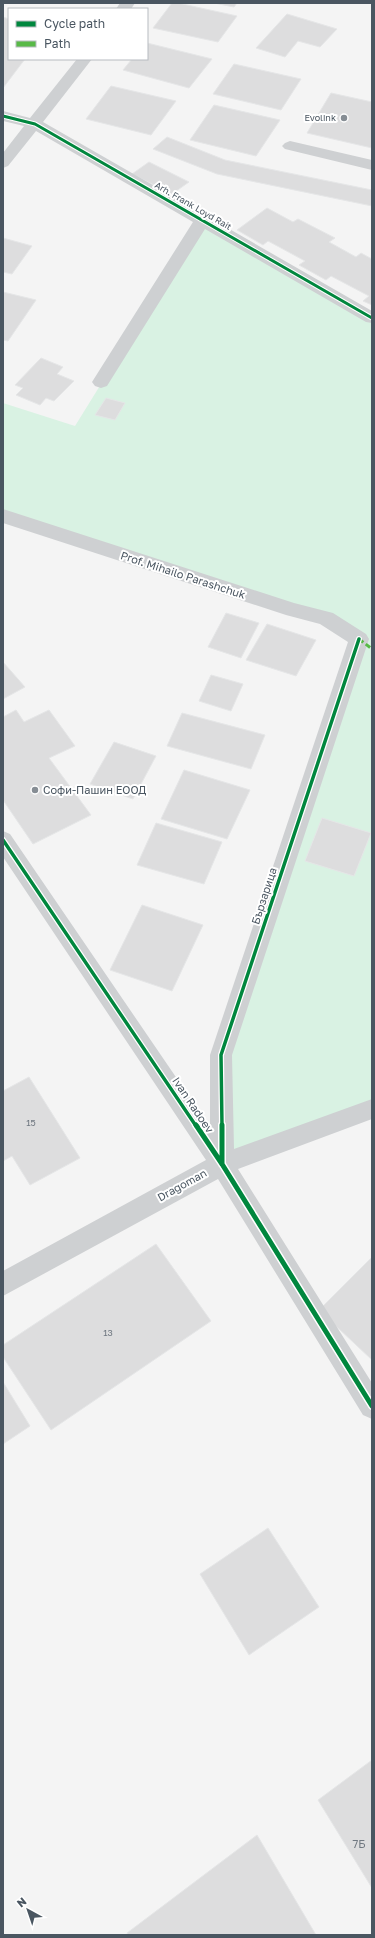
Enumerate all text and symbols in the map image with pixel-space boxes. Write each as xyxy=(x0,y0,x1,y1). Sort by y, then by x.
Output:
legend xyxy=(8,8,148,60)
text: Cycle path xyxy=(44,16,105,31)
text: Path xyxy=(44,36,71,51)
place label: Evolink xyxy=(304,112,336,123)
marker: Evolink xyxy=(339,113,349,123)
street label: Arh. Frank Loyd Rait xyxy=(153,179,234,232)
street label: Prof. Mihailo Parashchuk xyxy=(119,548,247,601)
place label: Софи-Пашин ЕООД xyxy=(43,783,146,796)
marker: Софи-Пашин ЕООД xyxy=(30,785,40,795)
street label: Бързарица xyxy=(248,866,279,926)
street label: Ivan Radoev xyxy=(170,1074,217,1135)
house number: 15 xyxy=(26,1117,36,1128)
street label: Dragoman xyxy=(155,1166,209,1203)
house number: 13 xyxy=(103,1327,113,1338)
house number: 7Б xyxy=(352,1837,366,1850)
north arrow xyxy=(8,1890,48,1930)
text: N xyxy=(14,1894,29,1910)

